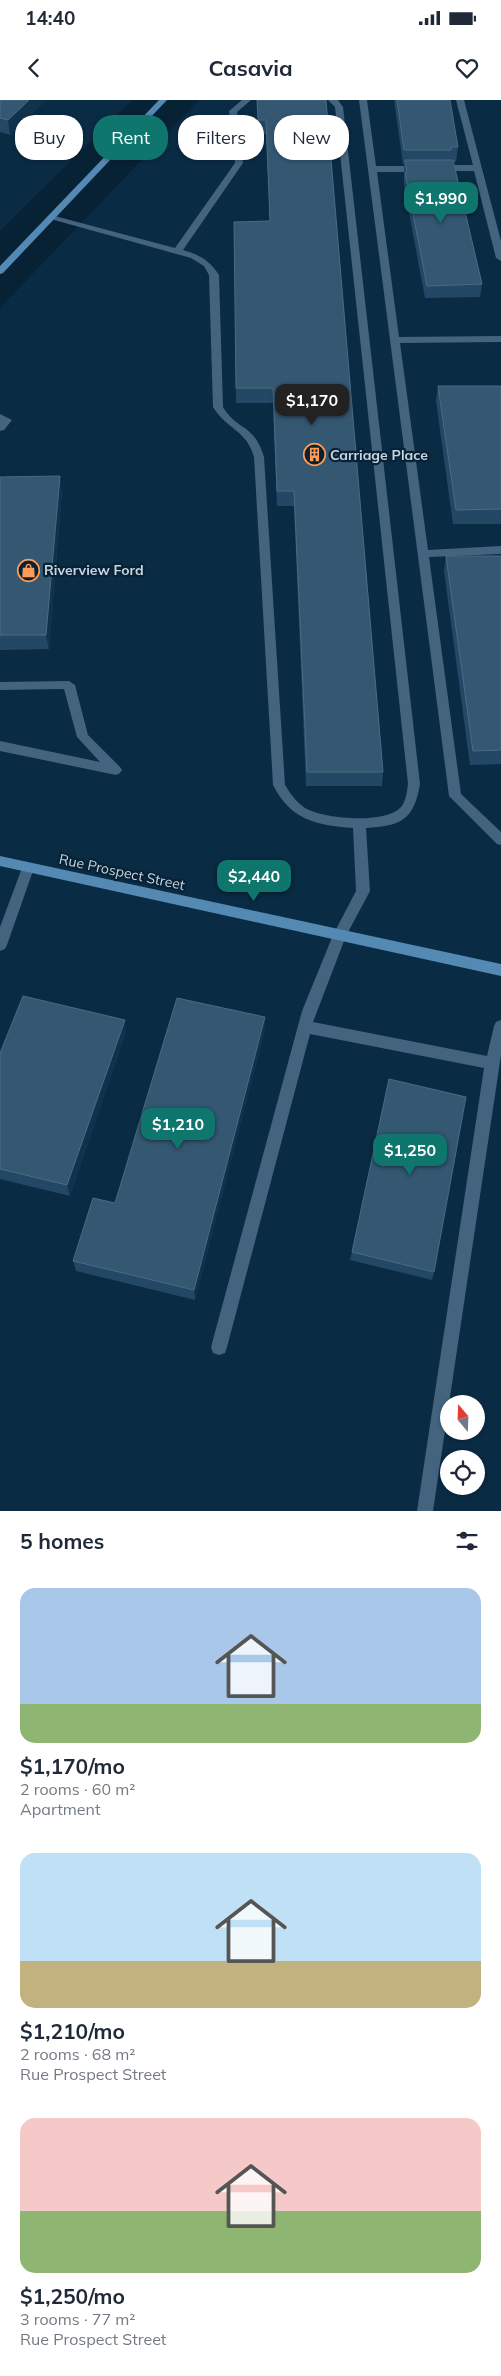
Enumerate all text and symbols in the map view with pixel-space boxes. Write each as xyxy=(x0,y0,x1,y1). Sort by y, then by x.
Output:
text: 14:40 xyxy=(25,6,75,30)
icon: back xyxy=(20,54,48,82)
text: Casavia xyxy=(208,54,293,82)
icon: heart xyxy=(453,54,481,82)
chip: Buy xyxy=(15,115,83,160)
chip: Rent xyxy=(93,115,168,160)
chip: Filters xyxy=(178,115,264,160)
chip: New xyxy=(274,115,349,160)
pin: $1,990 xyxy=(400,182,482,224)
text: $1,990 xyxy=(415,188,467,208)
pin: $1,170 xyxy=(271,384,353,426)
text: $1,170 xyxy=(286,390,338,410)
building icon: Carriage Place xyxy=(302,443,326,467)
place label: Carriage Place xyxy=(330,446,428,464)
shop icon: Riverview Ford xyxy=(16,558,40,582)
place label: Riverview Ford xyxy=(44,561,144,579)
street label: Rue Prospect Street xyxy=(57,850,187,894)
pin: $2,440 xyxy=(213,860,295,902)
text: $2,440 xyxy=(228,866,280,886)
pin: $1,210 xyxy=(137,1108,219,1150)
text: $1,210 xyxy=(152,1114,204,1134)
pin: $1,250 xyxy=(369,1134,451,1176)
text: $1,250 xyxy=(384,1140,436,1160)
north arrow xyxy=(440,1395,485,1440)
map controls xyxy=(440,1395,485,1495)
button: locate xyxy=(440,1450,485,1495)
icon: filters xyxy=(453,1527,481,1555)
text: 5 homes xyxy=(20,1528,104,1554)
icon: home xyxy=(206,1621,296,1711)
text: $1,170/mo xyxy=(20,1753,125,1779)
text: 2 rooms · 60 m² xyxy=(20,1779,135,1799)
text: Apartment xyxy=(20,1799,101,1819)
icon: home xyxy=(206,1886,296,1976)
text: $1,210/mo xyxy=(20,2018,125,2044)
text: 2 rooms · 68 m² xyxy=(20,2044,135,2064)
text: Rue Prospect Street xyxy=(20,2064,166,2084)
icon: home xyxy=(206,2151,296,2241)
text: $1,250/mo xyxy=(20,2283,125,2309)
text: 3 rooms · 77 m² xyxy=(20,2309,135,2329)
text: Rue Prospect Street xyxy=(20,2329,166,2349)

